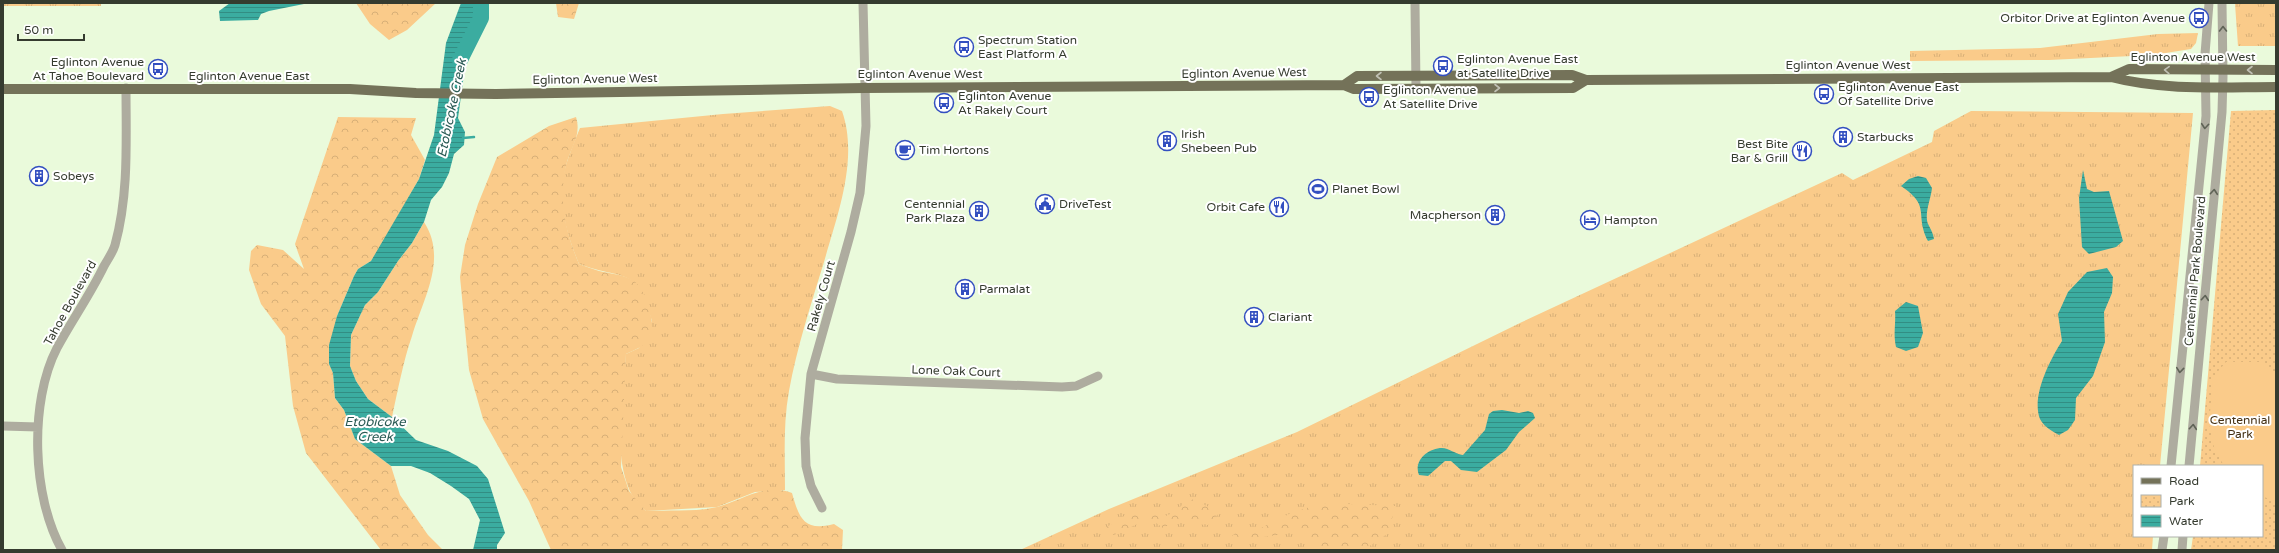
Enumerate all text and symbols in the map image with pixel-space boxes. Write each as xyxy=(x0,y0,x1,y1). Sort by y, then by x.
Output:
bus stop icon: Orbitor Drive at Eglinton Avenue xyxy=(2188,7,2210,29)
place label: Orbitor Drive at Eglinton Avenue xyxy=(2000,11,2185,25)
scale bar xyxy=(18,16,84,42)
text: 50 m xyxy=(24,23,53,37)
one-way arrow xyxy=(2219,26,2227,32)
place label: Spectrum Station East Platform A xyxy=(978,33,1077,61)
bus stop icon: Spectrum Station East Platform A xyxy=(953,36,975,58)
street label: Eglinton Avenue West xyxy=(2130,50,2256,64)
place label: Eglinton Avenue East at Satellite Drive xyxy=(1457,52,1579,80)
place label: Eglinton Avenue At Tahoe Boulevard xyxy=(32,55,144,83)
bus stop icon: Eglinton Avenue East at Satellite Drive xyxy=(1432,55,1454,77)
water label: Etobicoke Creek xyxy=(434,56,470,159)
bus stop icon: Eglinton Avenue At Tahoe Boulevard xyxy=(147,58,169,80)
street label: Eglinton Avenue West xyxy=(1785,58,1911,72)
street label: Eglinton Avenue West xyxy=(1181,65,1307,81)
one-way arrow xyxy=(2164,66,2170,74)
one-way arrow xyxy=(2247,66,2253,74)
street label: Eglinton Avenue West xyxy=(857,67,983,81)
street label: Eglinton Avenue East xyxy=(188,69,310,83)
street label: Eglinton Avenue West xyxy=(532,71,658,87)
one-way arrow xyxy=(1376,72,1382,80)
place label: Eglinton Avenue East Of Satellite Drive xyxy=(1838,80,1960,108)
place label: Eglinton Avenue At Satellite Drive xyxy=(1383,83,1478,111)
bus stop icon: Eglinton Avenue East Of Satellite Drive xyxy=(1813,83,1835,105)
one-way arrow xyxy=(1494,84,1500,92)
bus stop icon: Eglinton Avenue At Satellite Drive xyxy=(1358,86,1380,108)
place label: Eglinton Avenue At Rakely Court xyxy=(958,89,1052,117)
bus stop icon: Eglinton Avenue At Rakely Court xyxy=(933,92,955,114)
one-way arrow xyxy=(2200,123,2209,129)
building icon: Starbucks xyxy=(1832,126,1854,148)
place label: Irish Shebeen Pub xyxy=(1181,127,1257,155)
building icon: Irish Shebeen Pub xyxy=(1156,130,1178,152)
place label: Starbucks xyxy=(1857,130,1914,144)
place label: Best Bite Bar & Grill xyxy=(1731,137,1788,165)
cafe icon: Tim Hortons xyxy=(894,139,916,161)
restaurant icon: Best Bite Bar & Grill xyxy=(1791,140,1813,162)
place label: Tim Hortons xyxy=(919,143,989,157)
building icon: Sobeys xyxy=(28,165,50,187)
place label: Sobeys xyxy=(53,169,94,183)
sports icon: Planet Bowl xyxy=(1307,178,1329,200)
place label: Planet Bowl xyxy=(1332,182,1400,196)
one-way arrow xyxy=(2210,188,2219,195)
public building icon: DriveTest xyxy=(1034,193,1056,215)
restaurant icon: Orbit Cafe xyxy=(1268,196,1290,218)
street label: Centennial Park Boulevard xyxy=(2181,196,2209,346)
place label: Centennial Park Plaza xyxy=(904,197,965,225)
place label: DriveTest xyxy=(1059,197,1112,211)
building icon: Centennial Park Plaza xyxy=(968,200,990,222)
place label: Orbit Cafe xyxy=(1207,200,1265,214)
building icon: Macpherson xyxy=(1484,204,1506,226)
place label: Macpherson xyxy=(1410,208,1481,222)
hotel icon: Hampton xyxy=(1579,209,1601,231)
place label: Hampton xyxy=(1604,213,1657,227)
street label: Tahoe Boulevard xyxy=(41,258,99,348)
street label: Rakely Court xyxy=(804,259,838,333)
building icon: Parmalat xyxy=(954,278,976,300)
place label: Parmalat xyxy=(979,282,1030,296)
one-way arrow xyxy=(2201,295,2210,301)
building icon: Clariant xyxy=(1243,306,1265,328)
place label: Clariant xyxy=(1268,310,1313,324)
street label: Lone Oak Court xyxy=(911,362,1001,380)
one-way arrow xyxy=(2176,366,2185,373)
park label: Centennial Park xyxy=(2210,413,2270,441)
water label: Etobicoke Creek xyxy=(344,414,406,445)
one-way arrow xyxy=(2188,424,2197,430)
legend xyxy=(2133,465,2263,537)
text: Road xyxy=(2169,474,2199,488)
text: Park xyxy=(2169,494,2195,508)
text: Water xyxy=(2169,514,2204,528)

